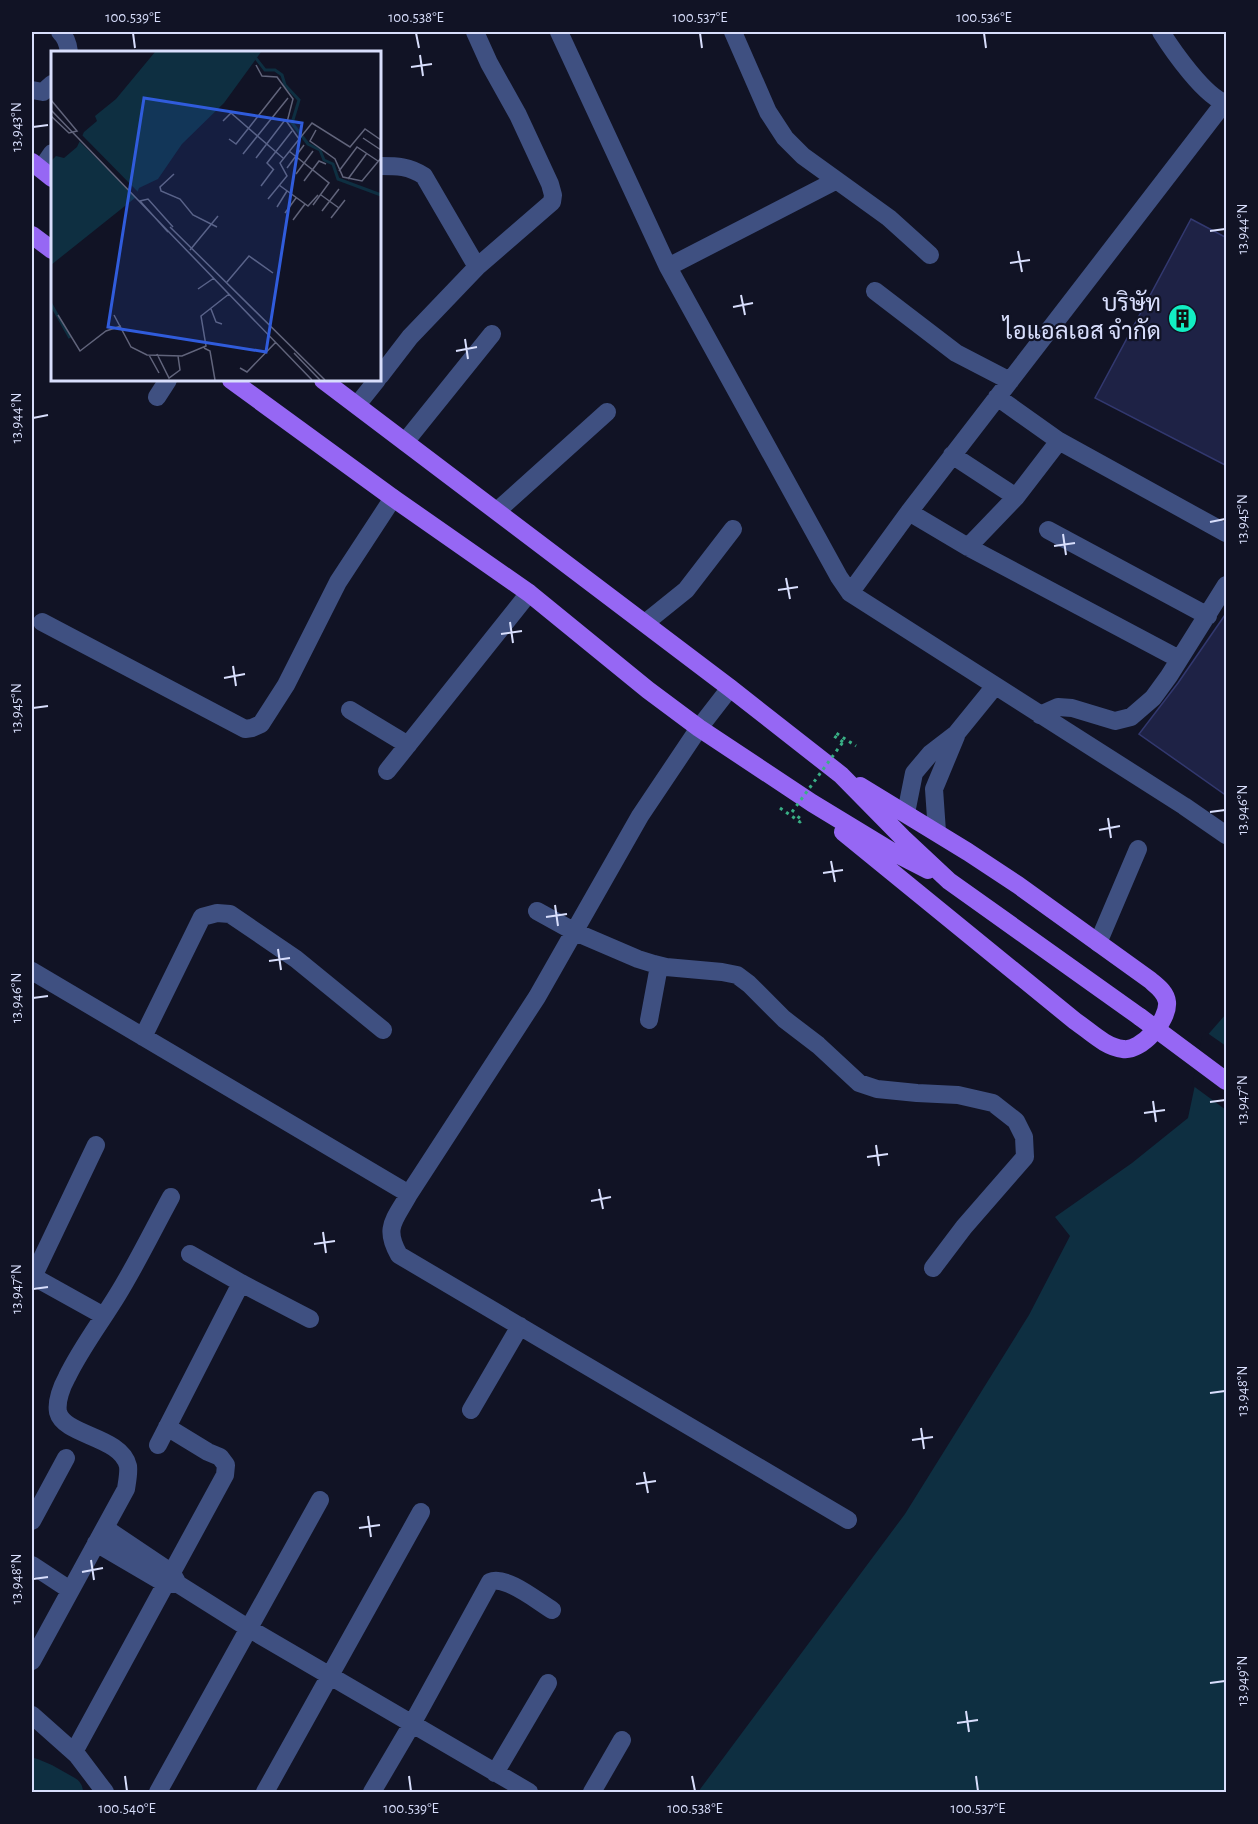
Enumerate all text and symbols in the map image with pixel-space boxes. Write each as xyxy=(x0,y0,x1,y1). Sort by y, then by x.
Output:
text: 100.539°E xyxy=(105,10,161,25)
text: 100.538°E xyxy=(388,10,444,25)
text: 100.537°E xyxy=(673,10,727,25)
text: 100.536°E xyxy=(956,10,1012,25)
inset map xyxy=(51,51,381,381)
text: 13.943°N xyxy=(9,102,24,152)
text: 13.944°N xyxy=(1235,204,1250,254)
place label: บริษัท ไอแอลเอส จำกัด xyxy=(1001,289,1161,344)
building icon: บริษัท ไอแอลเอส จำกัด xyxy=(1166,302,1198,334)
text: 13.944°N xyxy=(9,393,24,443)
text: 13.945°N xyxy=(1235,494,1250,544)
text: 13.945°N xyxy=(9,683,24,733)
text: 13.946°N xyxy=(1235,785,1250,835)
text: 13.946°N xyxy=(9,973,24,1023)
text: 13.947°N xyxy=(1235,1075,1250,1125)
text: 13.947°N xyxy=(9,1264,24,1314)
text: 13.948°N xyxy=(1235,1366,1250,1416)
text: 13.948°N xyxy=(9,1554,24,1604)
text: 13.949°N xyxy=(1235,1656,1250,1706)
text: 100.540°E xyxy=(98,1801,156,1816)
text: 100.539°E xyxy=(383,1801,439,1816)
text: 100.538°E xyxy=(667,1801,723,1816)
text: 100.537°E xyxy=(951,1801,1005,1816)

